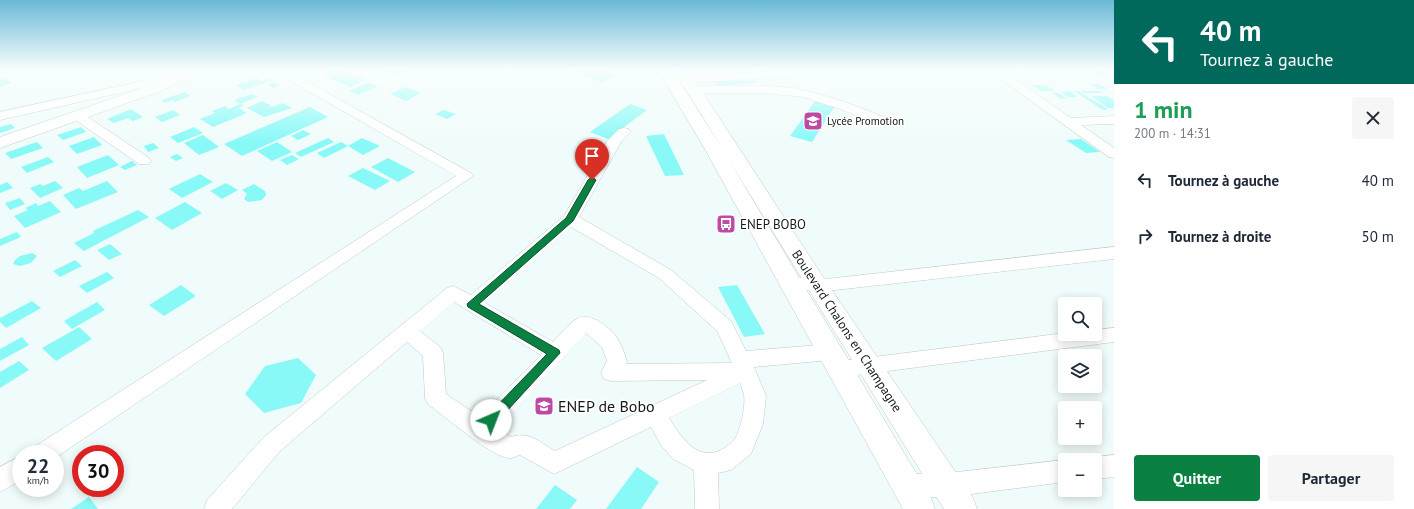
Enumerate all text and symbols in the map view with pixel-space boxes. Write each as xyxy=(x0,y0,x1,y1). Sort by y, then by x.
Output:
text: 40 m xyxy=(1200,12,1261,49)
icon: left xyxy=(1134,16,1186,68)
text: Tournez à gauche xyxy=(1200,48,1333,71)
text: 1 min xyxy=(1134,94,1193,125)
button: close xyxy=(1352,97,1394,139)
school or university icon: Lycée Promotion xyxy=(802,110,824,132)
place label: Lycée Promotion xyxy=(827,114,904,128)
text: 200 m · 14:31 xyxy=(1134,125,1211,142)
pin xyxy=(575,139,609,180)
icon: arrive xyxy=(581,145,603,167)
icon: left xyxy=(1134,169,1156,191)
text: Tournez à gauche xyxy=(1168,171,1279,190)
text: 40 m xyxy=(1361,171,1394,190)
bus stop icon: ENEP BOBO xyxy=(715,213,737,235)
place label: ENEP BOBO xyxy=(740,216,806,233)
icon: right xyxy=(1134,225,1156,247)
text: Tournez à droite xyxy=(1168,227,1271,246)
text: 50 m xyxy=(1361,227,1394,246)
street label: Boulevard Chalons en Champagne xyxy=(788,247,906,415)
map controls xyxy=(1058,297,1102,497)
button: search xyxy=(1058,297,1102,341)
button: layers xyxy=(1058,349,1102,393)
school or university icon: ENEP de Bobo xyxy=(533,395,555,417)
place label: ENEP de Bobo xyxy=(558,396,655,416)
position arrow xyxy=(470,399,512,441)
button: + xyxy=(1058,401,1102,445)
speed limit sign: 30 xyxy=(72,445,124,497)
text: 22 xyxy=(27,453,49,479)
button: − xyxy=(1058,453,1102,497)
button: Quitter xyxy=(1134,455,1260,501)
button: Partager xyxy=(1268,455,1394,501)
text: km/h xyxy=(27,474,49,487)

